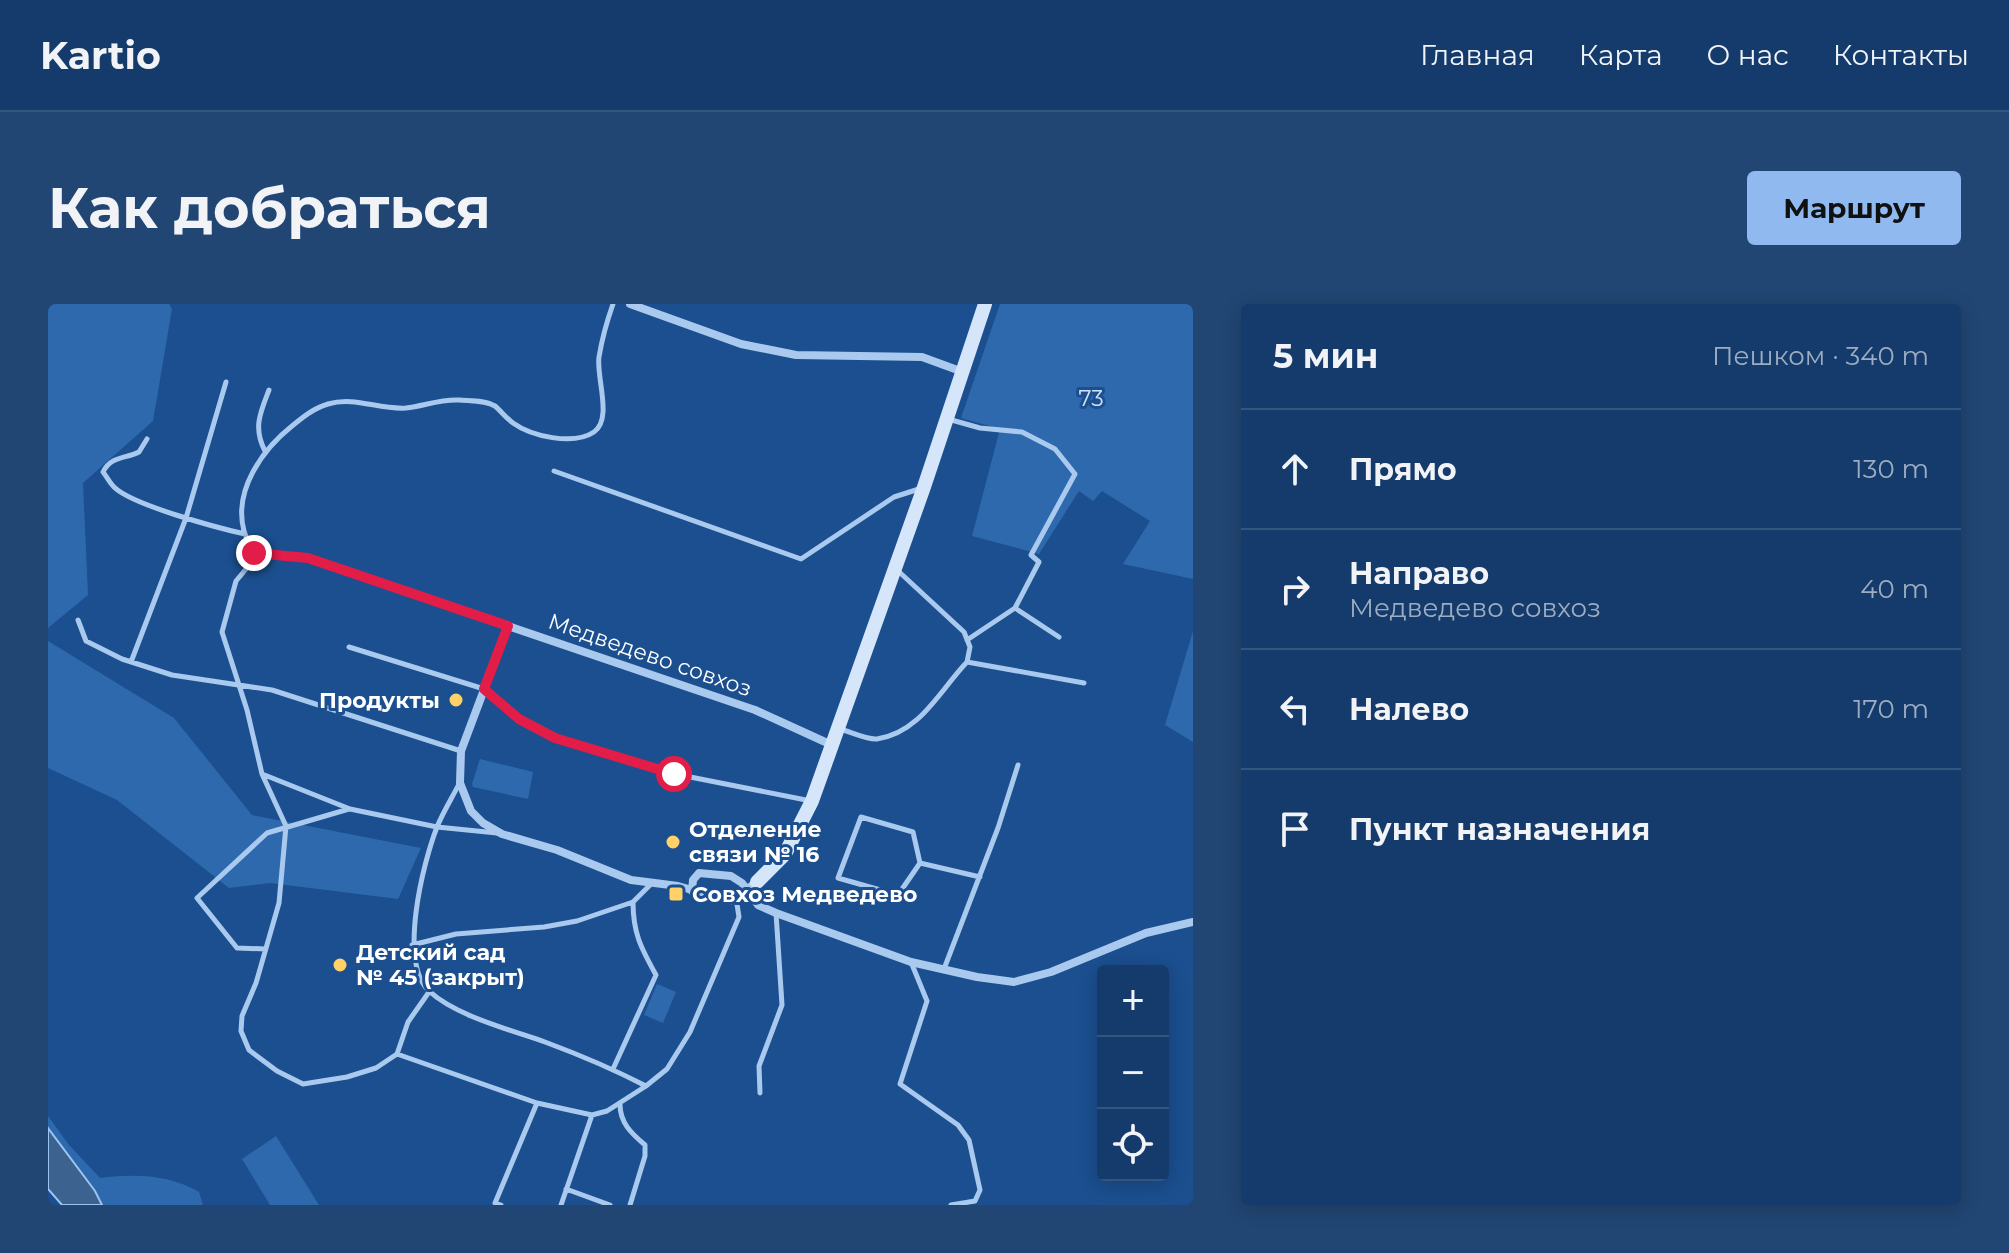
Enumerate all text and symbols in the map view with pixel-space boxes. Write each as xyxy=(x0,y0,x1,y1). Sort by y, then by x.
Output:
text: Kartio xyxy=(40,32,161,79)
text: Главная xyxy=(1420,38,1535,72)
text: Карта xyxy=(1579,38,1663,72)
text: О нас xyxy=(1707,38,1789,72)
text: Контакты xyxy=(1833,38,1969,72)
button: Маршрут xyxy=(1747,171,1961,245)
text: Как добраться xyxy=(48,174,491,242)
text: 5 мин xyxy=(1273,335,1378,377)
text: Пешком · 340 m xyxy=(1712,340,1929,372)
park label: 73 xyxy=(1078,385,1104,412)
icon: ahead xyxy=(1273,447,1317,491)
text: Прямо xyxy=(1349,451,1457,488)
text: 130 m xyxy=(1853,453,1929,485)
route end xyxy=(236,535,272,571)
text: Направо xyxy=(1349,555,1489,592)
icon: right xyxy=(1273,567,1317,611)
text: 40 m xyxy=(1860,573,1929,605)
text: Медведево совхоз xyxy=(1349,592,1601,624)
street label: Медведево совхоз xyxy=(545,608,755,702)
place label: Продукты xyxy=(319,687,440,714)
icon: left xyxy=(1273,687,1317,731)
marker: Продукты xyxy=(447,691,465,709)
text: Налево xyxy=(1349,691,1469,728)
text: 170 m xyxy=(1853,693,1929,725)
route start xyxy=(656,756,692,792)
icon: arrive xyxy=(1273,807,1317,851)
text: Пункт назначения xyxy=(1349,811,1650,848)
place label: Отделение связи № 16 xyxy=(689,816,822,868)
marker: Отделение связи № 16 xyxy=(664,833,682,851)
place label: Совхоз Медведево xyxy=(692,881,917,908)
marker: Совхоз Медведево xyxy=(667,885,685,903)
place label: Детский сад № 45 (закрыт) xyxy=(356,939,525,991)
marker: Детский сад № 45 (закрыт) xyxy=(331,956,349,974)
map controls xyxy=(1097,965,1169,1181)
button: + xyxy=(1097,965,1169,1037)
button: − xyxy=(1097,1037,1169,1109)
button: locate xyxy=(1097,1109,1169,1181)

